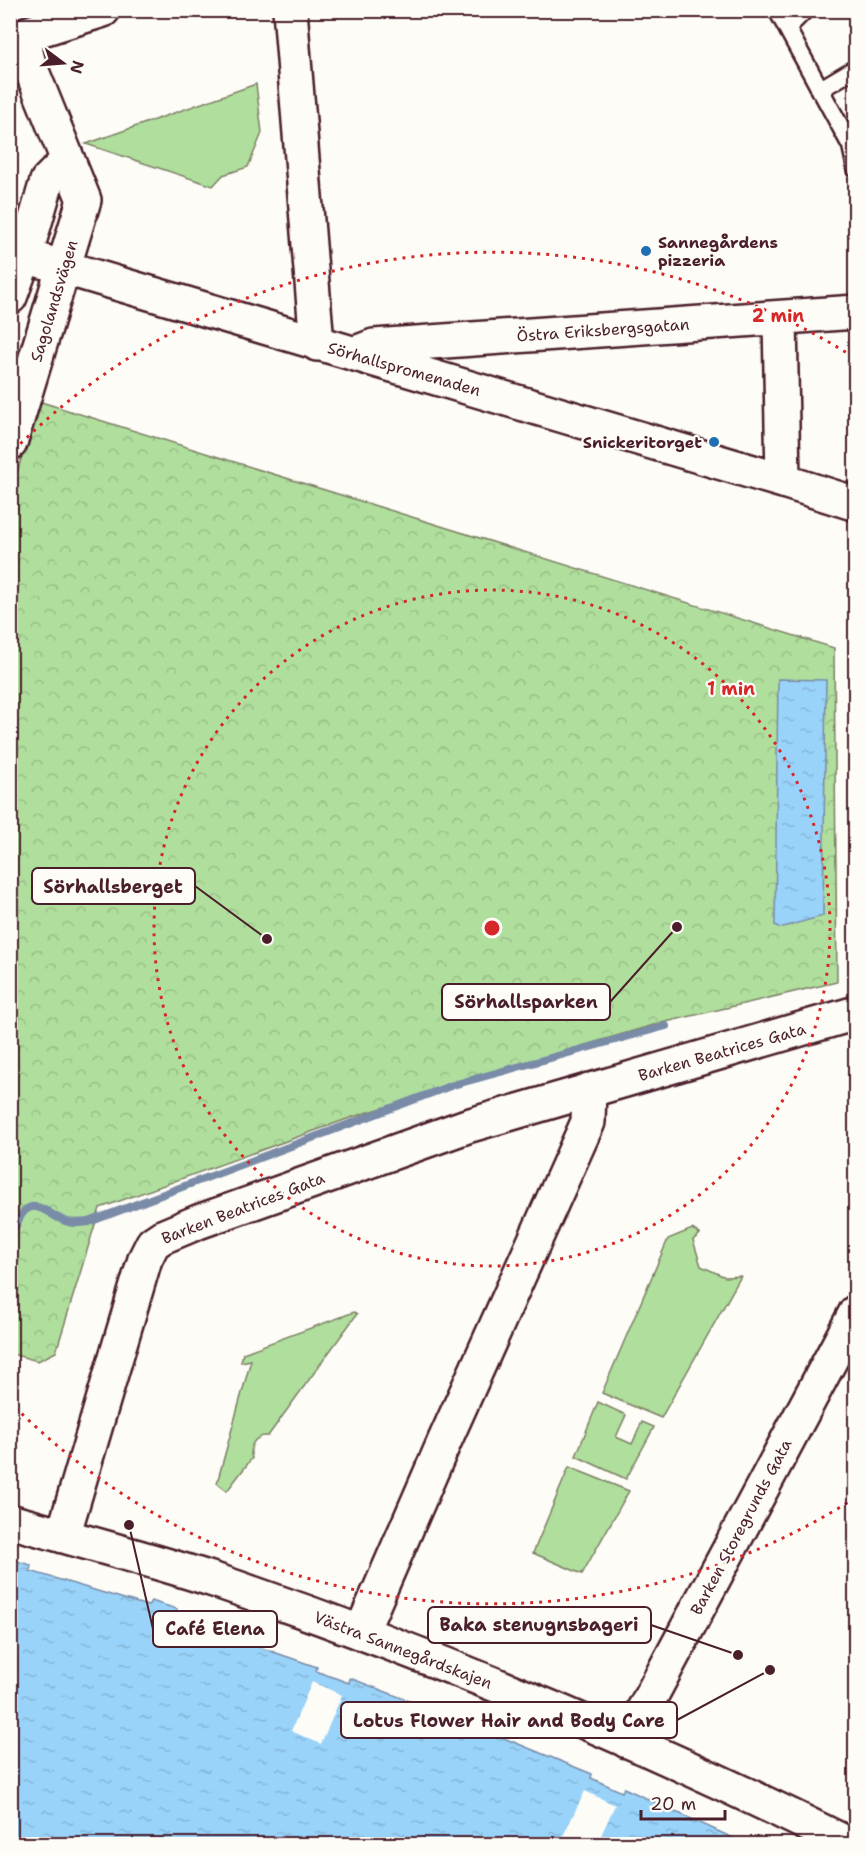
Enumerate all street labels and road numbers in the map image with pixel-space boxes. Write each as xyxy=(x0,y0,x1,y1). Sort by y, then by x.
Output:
street label: Sagolandsvägen xyxy=(25,237,83,364)
street label: Östra Eriksbergsgatan xyxy=(516,313,690,347)
street label: Sörhallspromenaden xyxy=(325,337,483,401)
street label: Barken Beatrices Gata xyxy=(636,1018,808,1086)
street label: Barken Beatrices Gata xyxy=(158,1167,328,1249)
street label: Barken Storegrunds Gata xyxy=(686,1435,796,1619)
street label: Västra Sannegårdskajen xyxy=(311,1606,495,1694)

